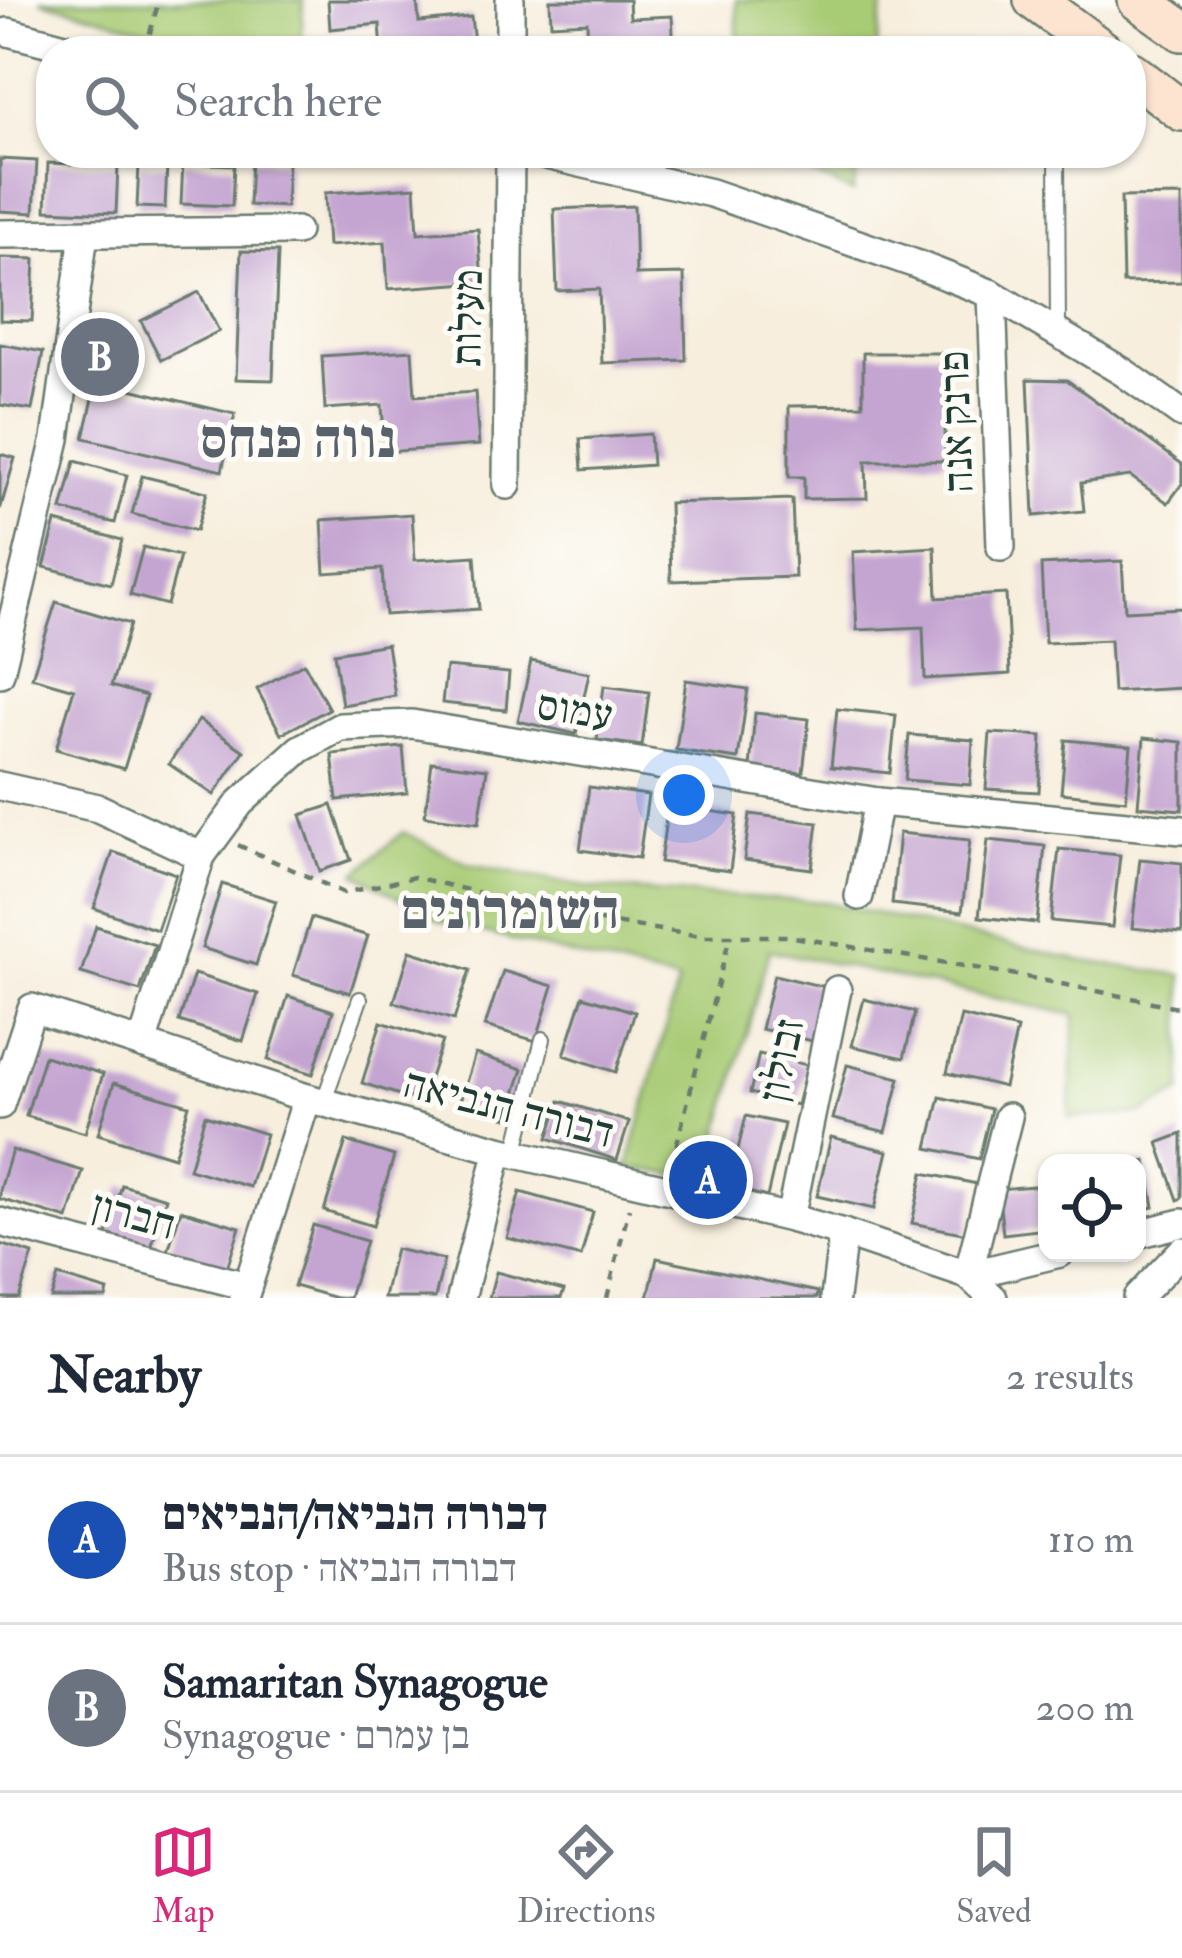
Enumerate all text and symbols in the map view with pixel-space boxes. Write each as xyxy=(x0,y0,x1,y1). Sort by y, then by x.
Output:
search box xyxy=(36,36,1146,168)
icon: search xyxy=(78,69,144,135)
text: Search here xyxy=(174,74,382,130)
street label: מעלות xyxy=(441,269,495,367)
pin: B xyxy=(61,312,139,402)
street label: פרנק אנה xyxy=(929,350,985,494)
district label: נווה פנחס xyxy=(200,406,396,474)
street label: עמוס xyxy=(533,679,616,743)
your location xyxy=(654,765,714,825)
district label: השומרונים xyxy=(400,877,620,945)
street label: זבולון xyxy=(748,1014,816,1107)
street label: דבורה הנביאה xyxy=(398,1058,619,1160)
pin: A xyxy=(669,1135,747,1225)
map controls xyxy=(1038,1154,1146,1262)
button: locate xyxy=(1038,1154,1146,1262)
street label: חברון xyxy=(86,1180,181,1252)
text: Nearby xyxy=(48,1344,201,1408)
text: 2 results xyxy=(1006,1352,1134,1401)
text: דבורה הנביאה/הנביאים xyxy=(162,1487,548,1543)
text: A xyxy=(75,1515,99,1564)
text: 110 m xyxy=(1048,1515,1134,1564)
text: Bus stop · דבורה הנביאה xyxy=(162,1544,517,1593)
text: Samaritan Synagogue xyxy=(162,1655,548,1711)
text: B xyxy=(74,1683,100,1732)
text: 200 m xyxy=(1036,1683,1134,1732)
text: Synagogue · בן עמרם xyxy=(162,1711,470,1760)
tab: Map xyxy=(150,1819,216,1932)
tab: Directions xyxy=(517,1819,656,1932)
tab: Saved xyxy=(956,1819,1032,1932)

